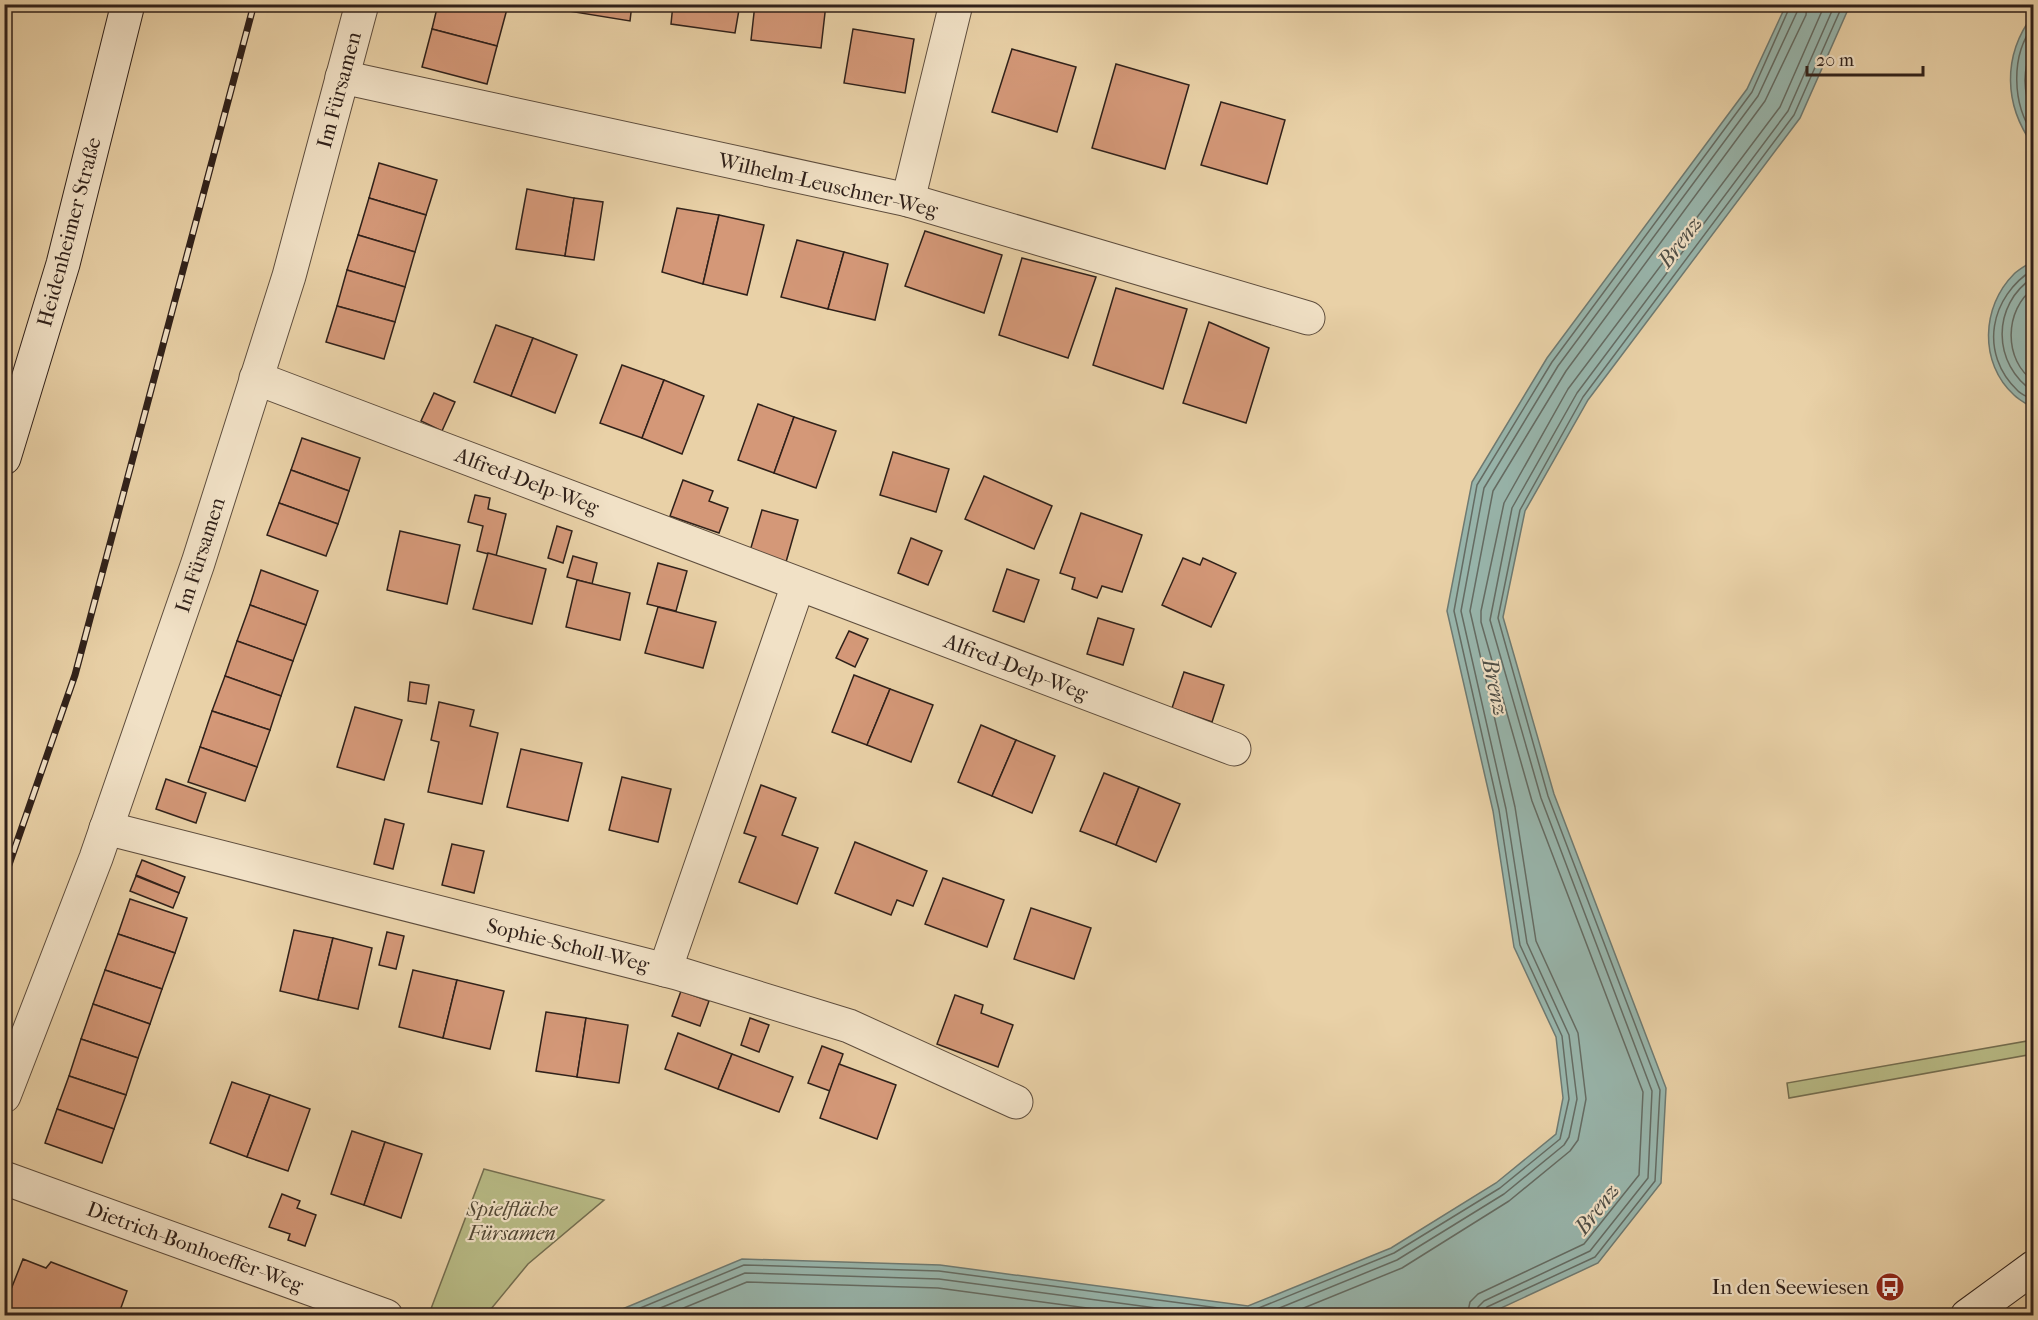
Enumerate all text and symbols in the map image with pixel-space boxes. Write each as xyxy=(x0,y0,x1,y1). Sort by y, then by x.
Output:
street label: Im Fürsamen xyxy=(312,29,366,151)
scale bar xyxy=(1807,39,1922,77)
text: 20 m xyxy=(1816,50,1854,71)
street label: Heidenheimer Straße xyxy=(32,135,106,329)
street label: Wilhelm-Leuschner-Weg xyxy=(715,148,941,222)
water label: Brenz xyxy=(1652,211,1708,274)
street label: Alfred-Delp-Weg xyxy=(451,442,603,520)
street label: Im Fürsamen xyxy=(170,494,230,616)
street label: Alfred-Delp-Weg xyxy=(940,628,1092,706)
water label: Brenz xyxy=(1476,655,1514,718)
street label: Sophie-Scholl-Weg xyxy=(484,913,652,977)
water label: Brenz xyxy=(1568,1178,1625,1241)
street label: Dietrich-Bonhoeffer-Weg xyxy=(84,1197,307,1298)
park label: Spielfläche Fürsamen xyxy=(466,1197,558,1245)
bus stop icon: In den Seewiesen xyxy=(1874,1271,1906,1303)
place label: In den Seewiesen xyxy=(1712,1275,1869,1299)

